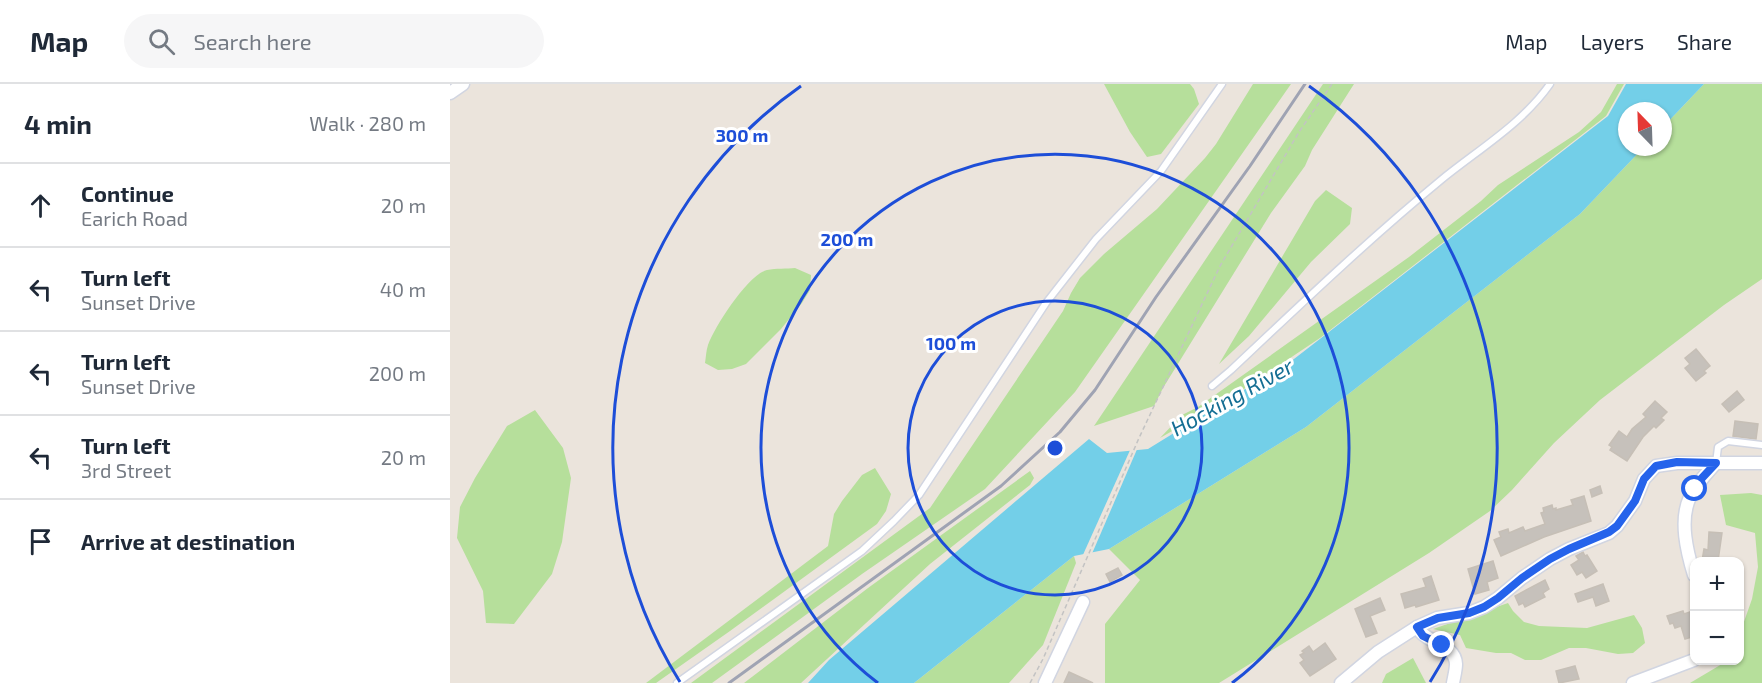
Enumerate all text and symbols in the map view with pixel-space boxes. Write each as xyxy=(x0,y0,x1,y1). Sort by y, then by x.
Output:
search box xyxy=(124,14,544,68)
text: Map xyxy=(30,24,88,58)
icon: search xyxy=(145,25,178,58)
text: Search here xyxy=(193,28,312,54)
text: Map xyxy=(1505,29,1547,54)
text: Layers xyxy=(1580,29,1644,54)
text: Share xyxy=(1677,29,1732,54)
north arrow xyxy=(1618,102,1672,156)
text: 4 min xyxy=(24,108,92,139)
text: Walk · 280 m xyxy=(309,111,426,135)
text: 300 m xyxy=(716,124,768,146)
text: Continue xyxy=(81,180,174,206)
icon: ahead xyxy=(24,189,57,222)
text: 20 m xyxy=(381,193,426,217)
text: Earich Road xyxy=(81,206,188,230)
text: 200 m xyxy=(821,228,873,250)
text: Turn left xyxy=(81,264,170,290)
icon: left xyxy=(24,273,57,306)
text: 40 m xyxy=(380,277,426,301)
text: Sunset Drive xyxy=(81,290,196,314)
text: 100 m xyxy=(926,332,976,354)
text: Turn left xyxy=(81,348,170,374)
water label: Hocking River xyxy=(1166,351,1298,440)
icon: left xyxy=(24,357,57,390)
text: 200 m xyxy=(369,361,426,385)
text: Sunset Drive xyxy=(81,374,196,398)
text: Turn left xyxy=(81,432,170,458)
centre of rings xyxy=(1045,438,1065,458)
icon: left xyxy=(24,441,57,474)
text: 20 m xyxy=(381,445,426,469)
text: 3rd Street xyxy=(81,458,171,482)
route start xyxy=(1681,475,1707,501)
icon: arrive xyxy=(24,525,57,558)
text: Arrive at destination xyxy=(81,528,295,554)
map controls xyxy=(1690,557,1744,665)
button: + xyxy=(1690,557,1744,611)
button: − xyxy=(1690,611,1744,665)
route end xyxy=(1428,631,1454,657)

